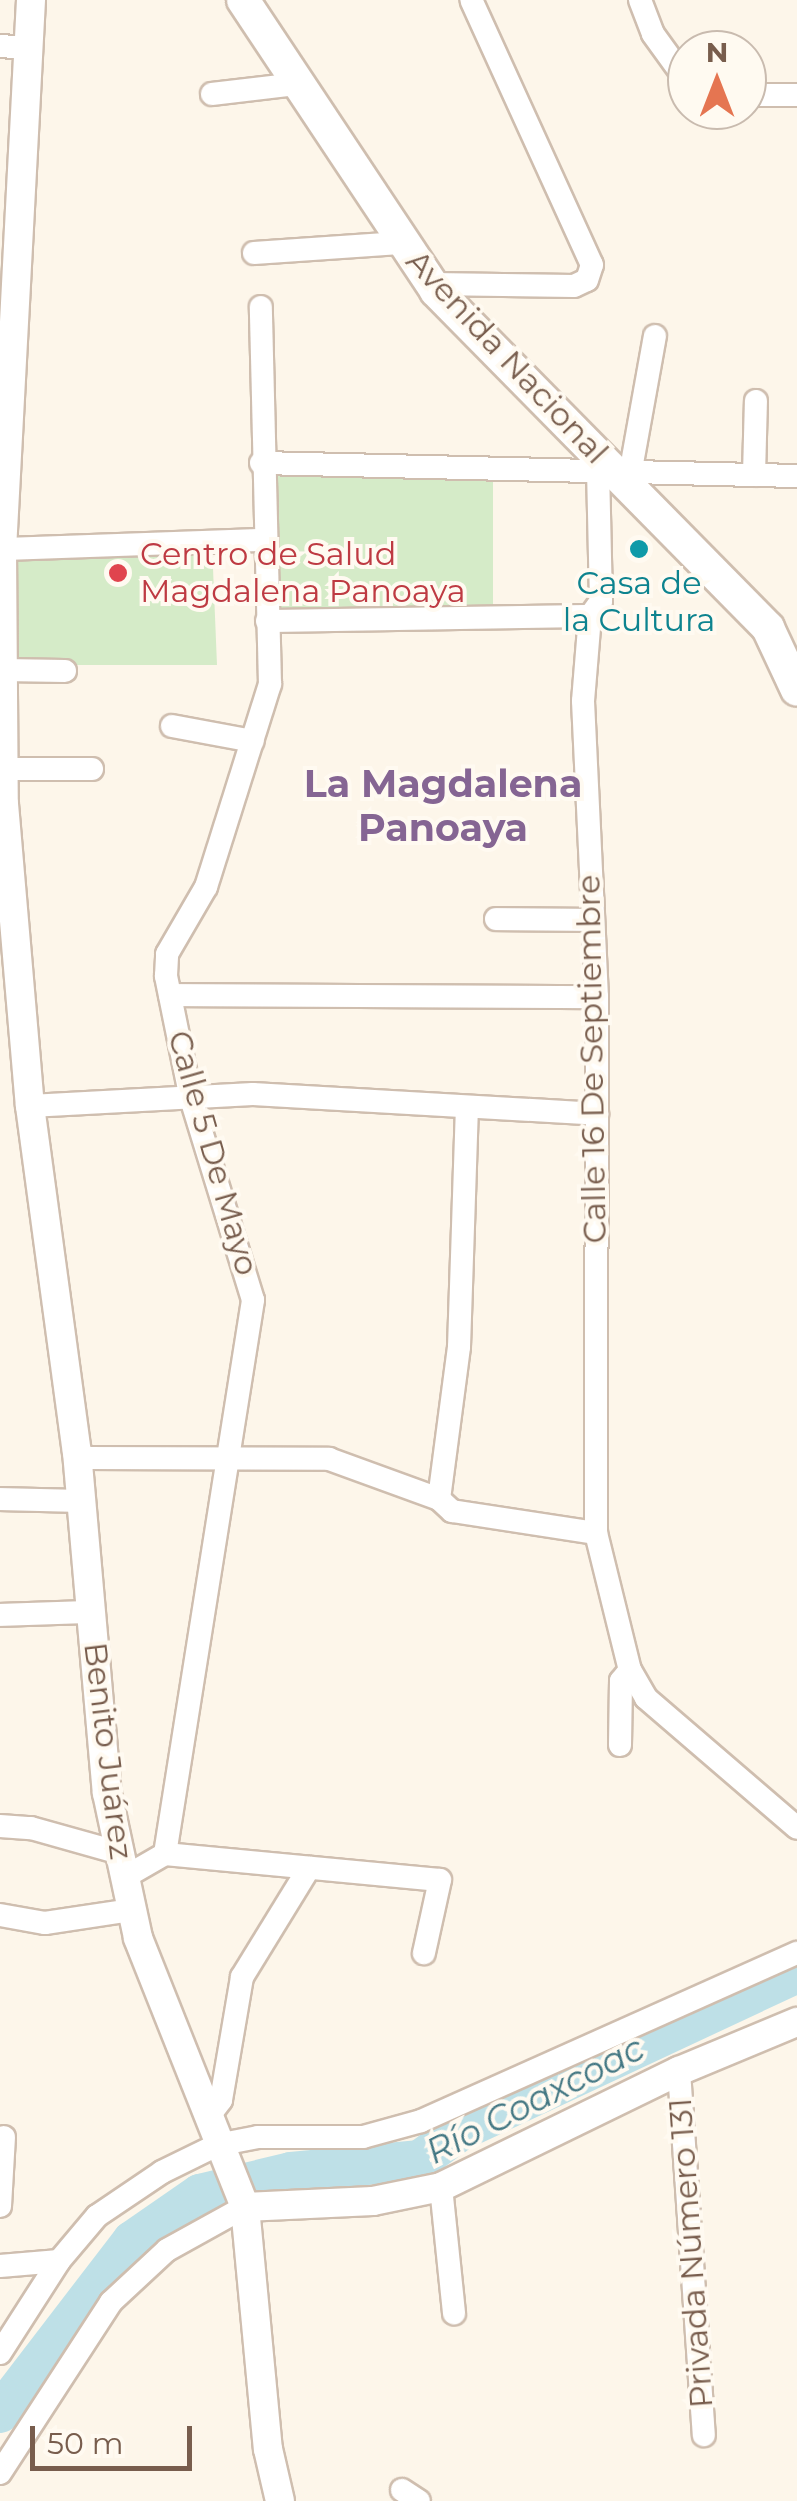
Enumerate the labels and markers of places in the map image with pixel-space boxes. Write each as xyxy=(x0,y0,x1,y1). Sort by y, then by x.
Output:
place label: Centro de Salud Magdalena Panoaya xyxy=(140,536,466,611)
marker: Casa de la Cultura xyxy=(628,538,650,560)
marker: Centro de Salud Magdalena Panoaya xyxy=(105,560,131,586)
place label: Casa de la Cultura xyxy=(563,565,715,640)

